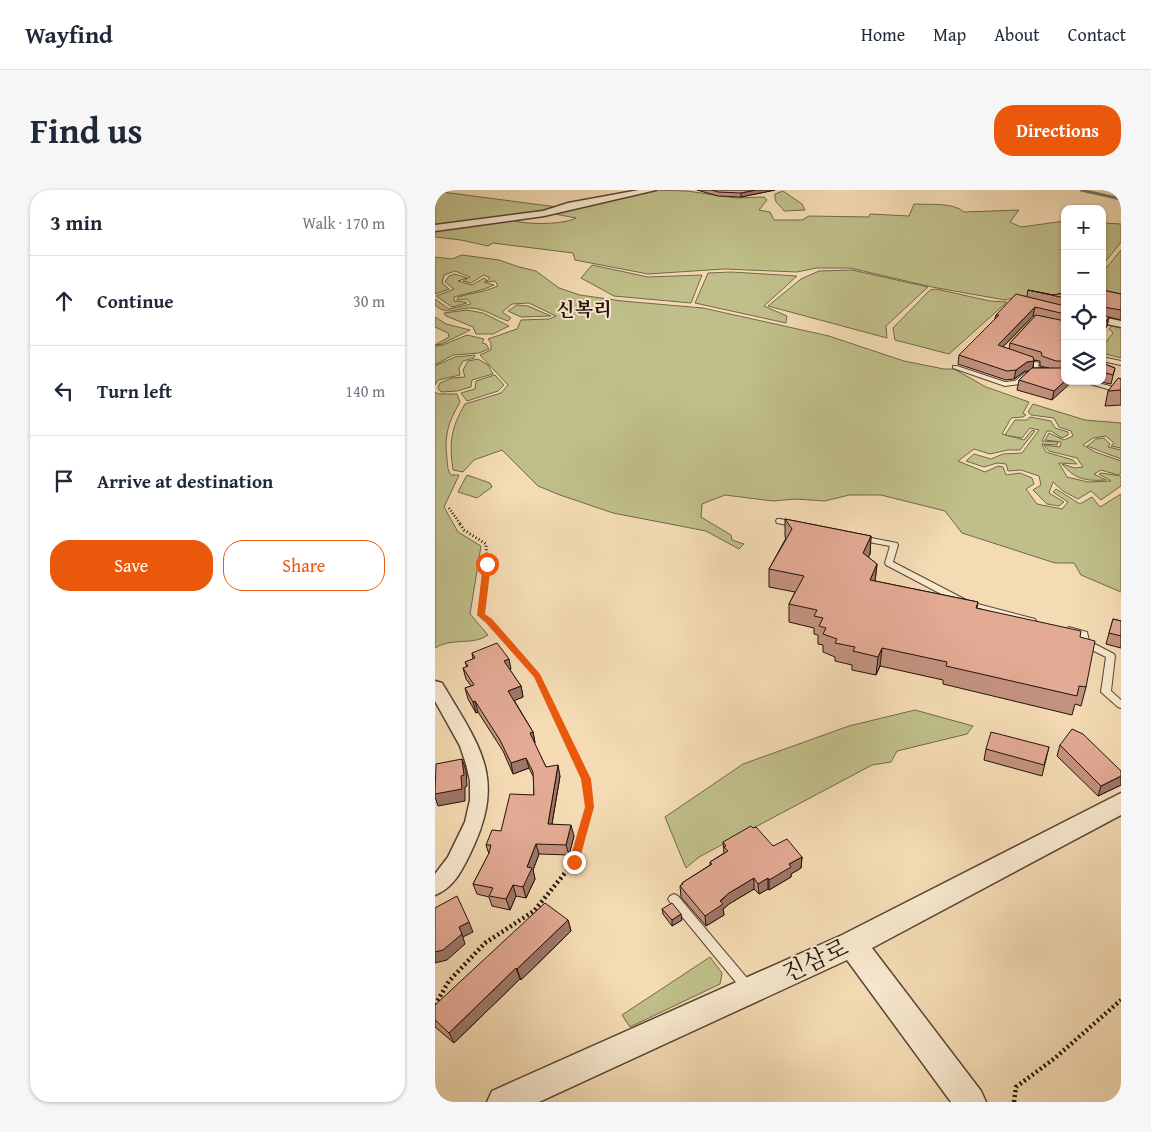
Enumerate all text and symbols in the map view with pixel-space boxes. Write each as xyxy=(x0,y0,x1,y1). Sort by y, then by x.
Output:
text: Wayfind xyxy=(25,17,113,52)
text: Home xyxy=(861,21,905,48)
text: Map xyxy=(933,21,966,48)
text: About xyxy=(994,21,1040,48)
text: Contact xyxy=(1068,21,1126,48)
text: Find us xyxy=(30,105,143,156)
button: Directions xyxy=(994,105,1121,156)
map controls xyxy=(1061,205,1106,385)
button: + xyxy=(1061,205,1106,250)
text: 3 min xyxy=(50,207,102,238)
text: Walk · 170 m xyxy=(302,211,385,235)
button: − xyxy=(1061,250,1106,295)
icon: ahead xyxy=(50,287,78,315)
text: Continue xyxy=(97,287,174,315)
text: 30 m xyxy=(353,289,385,313)
district label: 신복리 xyxy=(556,295,612,323)
button: locate xyxy=(1061,295,1106,340)
button: layers xyxy=(1061,340,1106,385)
icon: left xyxy=(50,377,78,405)
text: Turn left xyxy=(97,377,172,405)
text: 140 m xyxy=(345,379,385,403)
icon: arrive xyxy=(50,467,78,495)
text: Arrive at destination xyxy=(97,467,273,495)
button: Save xyxy=(50,540,213,591)
button: Share xyxy=(223,540,385,591)
route start xyxy=(476,553,499,576)
route end xyxy=(563,851,586,874)
street label: 진삼로 xyxy=(776,929,854,991)

